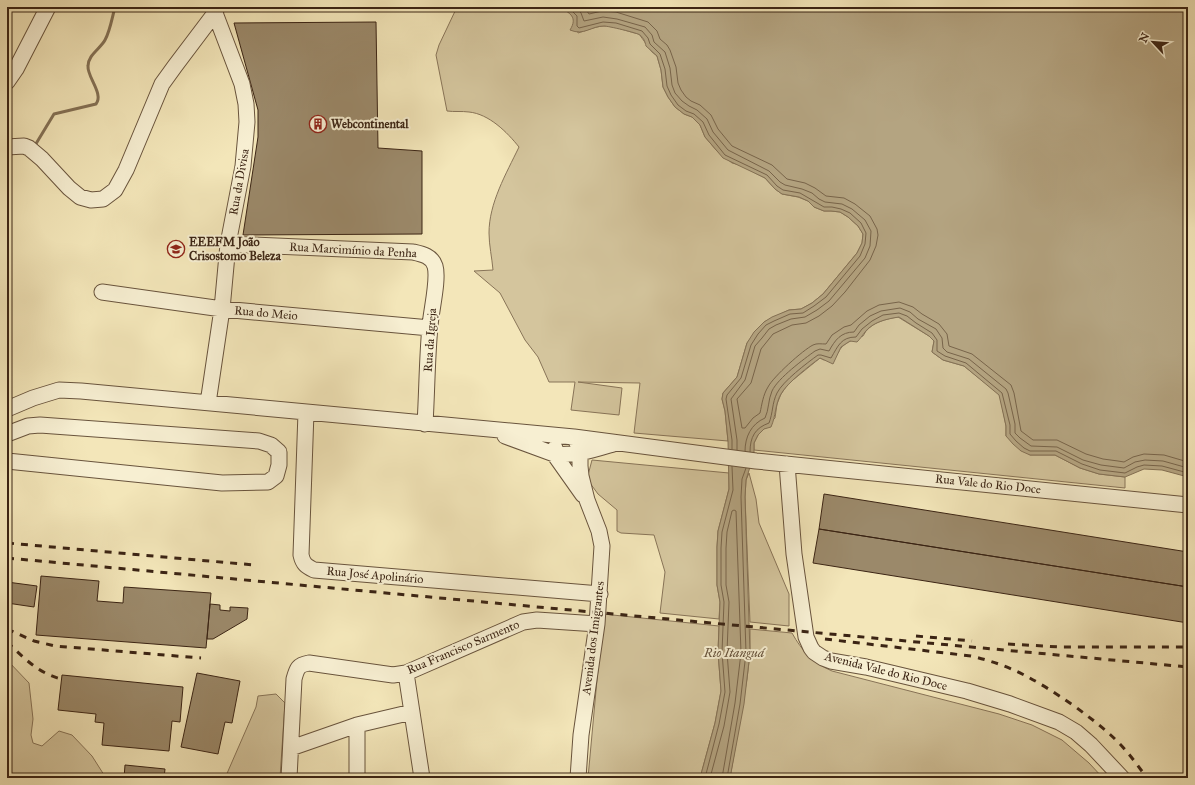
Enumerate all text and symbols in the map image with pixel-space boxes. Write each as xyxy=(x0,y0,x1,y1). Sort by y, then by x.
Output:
north arrow xyxy=(1133,22,1173,62)
text: N xyxy=(1137,30,1153,45)
building icon: Webcontinental xyxy=(308,114,328,134)
place label: Webcontinental xyxy=(331,117,409,131)
street label: Rua da Divisa xyxy=(226,147,252,216)
place label: EEEFM João Crisostomo Beleza xyxy=(189,235,282,263)
school or university icon: EEEFM João Crisostomo Beleza xyxy=(166,239,186,259)
street label: Rua Marcimínio da Penha xyxy=(289,240,418,260)
street label: Rua do Meio xyxy=(234,303,298,323)
street label: Rua da Igreja xyxy=(421,307,440,373)
street label: Rua Vale do Rio Doce xyxy=(934,471,1042,497)
street label: Rua José Apolinário xyxy=(326,564,424,587)
street label: Avenida dos Imigrantes xyxy=(579,580,608,697)
street label: Rua Francisco Sarmento xyxy=(405,617,521,677)
water label: Rio Itanguá xyxy=(703,645,766,661)
street label: Avenida Vale do Rio Doce xyxy=(822,649,949,693)

